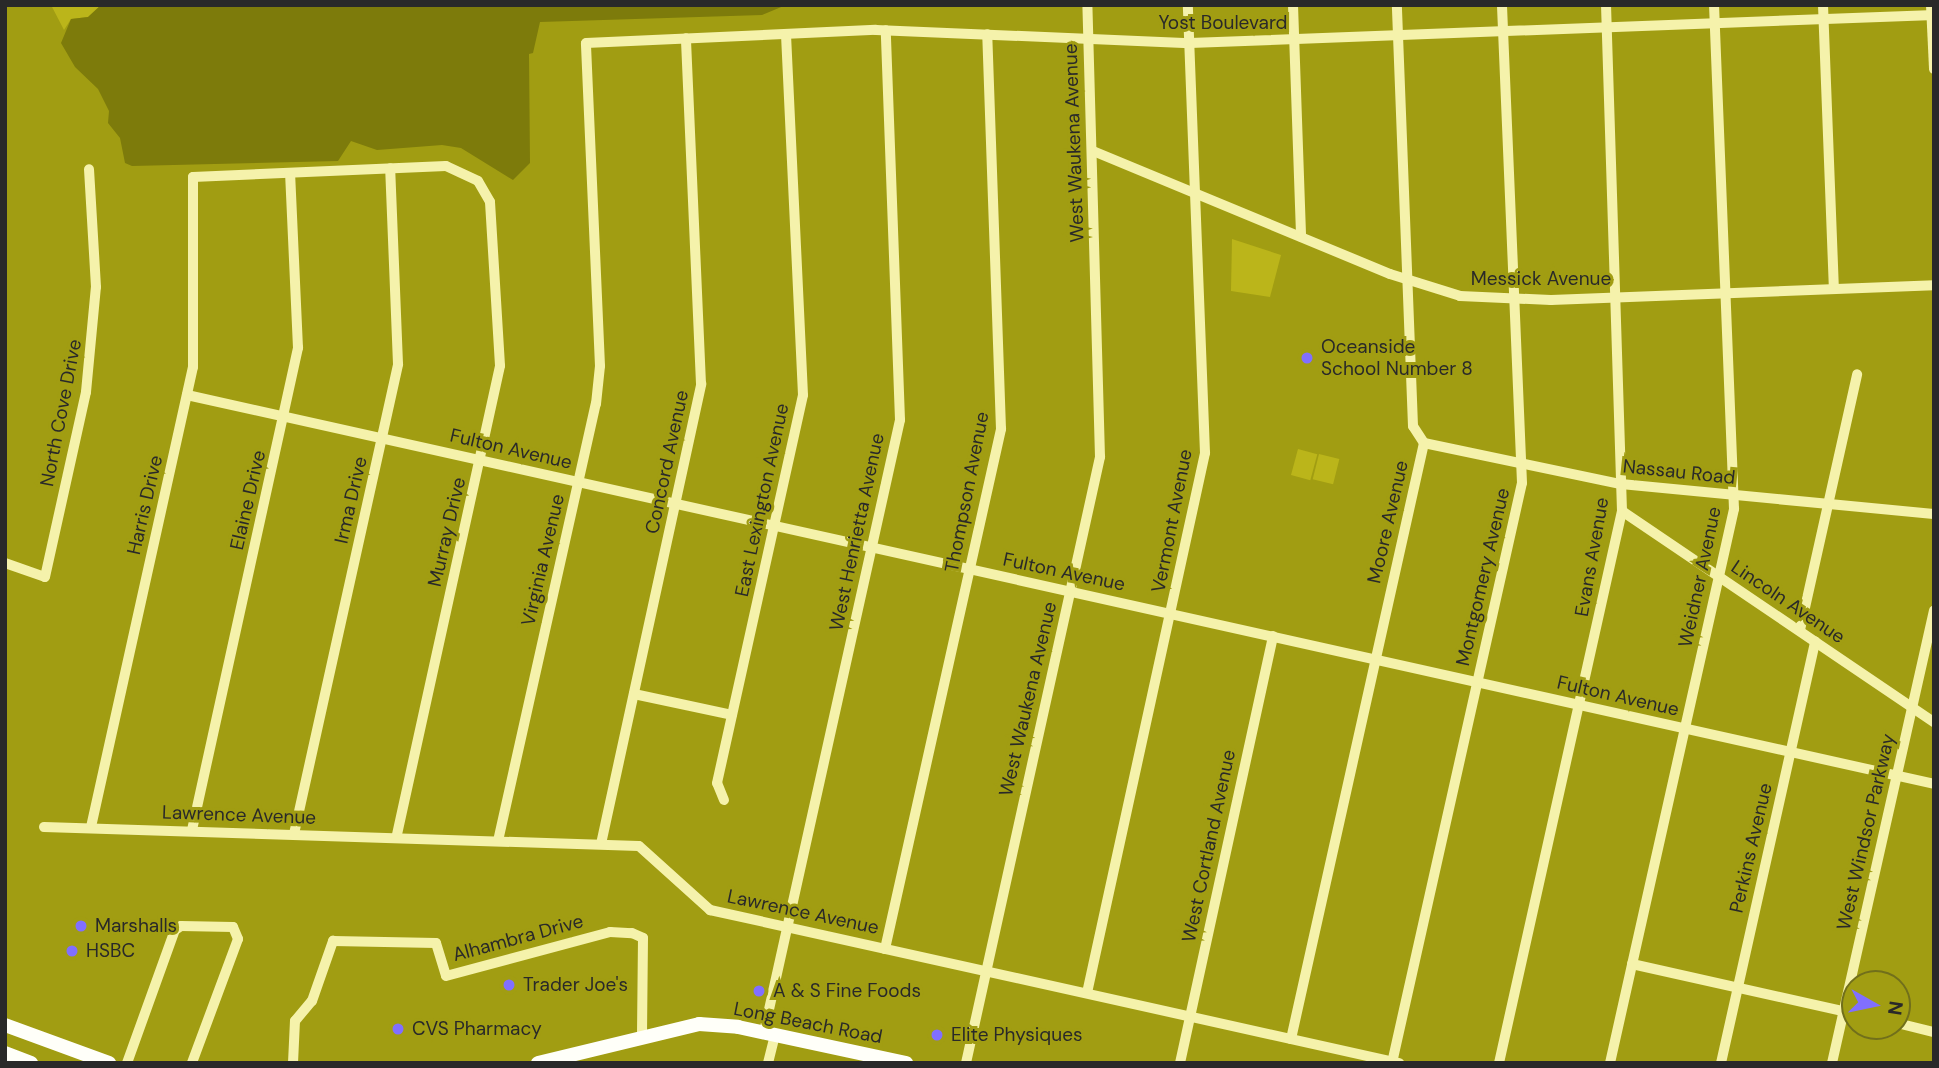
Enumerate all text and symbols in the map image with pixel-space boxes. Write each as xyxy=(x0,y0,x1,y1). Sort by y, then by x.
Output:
street label: Yost Boulevard xyxy=(1159,12,1287,34)
street label: West Waukena Avenue xyxy=(1059,43,1089,243)
street label: Messick Avenue xyxy=(1471,268,1611,290)
place label: Oceanside School Number 8 xyxy=(1321,336,1473,380)
street label: North Cove Drive xyxy=(36,337,86,489)
marker: Oceanside School Number 8 xyxy=(1299,350,1315,366)
street label: Concord Avenue xyxy=(641,388,693,536)
street label: East Lexington Avenue xyxy=(730,401,794,599)
street label: Thompson Avenue xyxy=(940,410,994,574)
street label: Fulton Avenue xyxy=(448,424,574,474)
street label: West Henrietta Avenue xyxy=(825,431,889,633)
street label: Vermont Avenue xyxy=(1147,447,1197,595)
street label: Elaine Drive xyxy=(225,448,271,552)
street label: Harris Drive xyxy=(122,453,168,557)
street label: Irma Drive xyxy=(330,454,372,546)
street label: Nassau Road xyxy=(1622,455,1736,489)
street label: Moore Avenue xyxy=(1363,458,1413,586)
street label: Murray Drive xyxy=(423,475,471,589)
street label: Montgomery Avenue xyxy=(1451,486,1515,668)
street label: Virginia Avenue xyxy=(517,492,569,628)
street label: Evans Avenue xyxy=(1570,496,1614,618)
street label: Weidner Avenue xyxy=(1674,505,1726,649)
street label: Fulton Avenue xyxy=(1001,548,1127,596)
street label: Lincoln Avenue xyxy=(1727,556,1849,648)
street label: West Waukena Avenue xyxy=(995,599,1061,799)
street label: Fulton Avenue xyxy=(1555,671,1681,721)
street label: West Windsor Parkway xyxy=(1832,732,1900,932)
street label: West Cortland Avenue xyxy=(1177,748,1241,944)
street label: Perkins Avenue xyxy=(1725,781,1777,915)
street label: Lawrence Avenue xyxy=(161,801,317,829)
street label: Lawrence Avenue xyxy=(725,885,881,939)
street label: Alhambra Drive xyxy=(450,910,586,966)
place label: Marshalls xyxy=(95,915,177,937)
marker: Marshalls xyxy=(73,918,89,934)
place label: HSBC xyxy=(86,940,135,962)
marker: HSBC xyxy=(64,943,80,959)
north arrow xyxy=(1841,970,1911,1040)
place label: Trader Joe's xyxy=(523,974,628,996)
marker: Trader Joe's xyxy=(501,977,517,993)
place label: A & S Fine Foods xyxy=(773,980,921,1002)
marker: A & S Fine Foods xyxy=(751,983,767,999)
street label: Long Beach Road xyxy=(732,997,884,1049)
text: N xyxy=(1882,999,1909,1017)
place label: CVS Pharmacy xyxy=(412,1018,542,1040)
marker: CVS Pharmacy xyxy=(390,1021,406,1037)
place label: Elite Physiques xyxy=(951,1024,1082,1046)
marker: Elite Physiques xyxy=(929,1027,945,1043)

